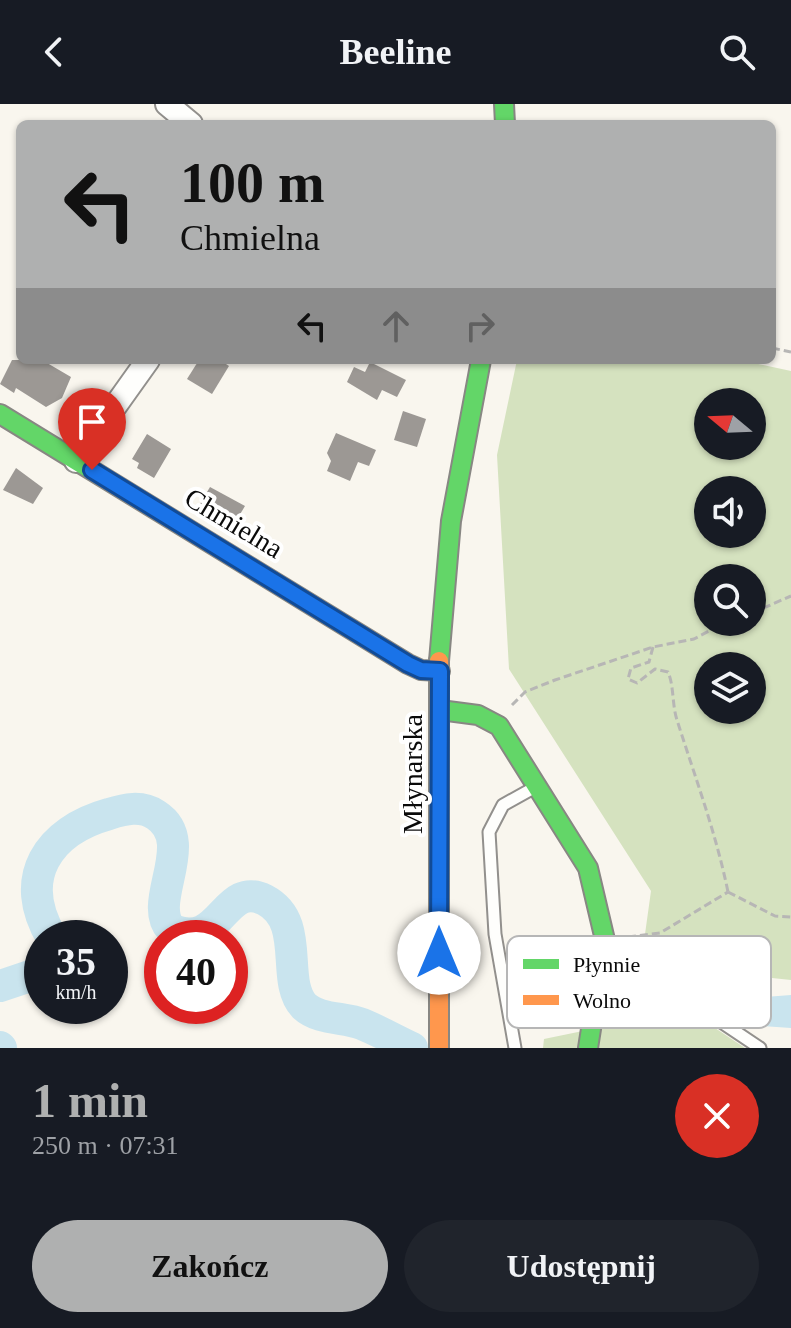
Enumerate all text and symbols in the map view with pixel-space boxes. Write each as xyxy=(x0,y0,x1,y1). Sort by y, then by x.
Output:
icon: back xyxy=(32,30,76,74)
icon: search xyxy=(715,30,759,74)
text: Beeline xyxy=(340,32,451,72)
icon: left xyxy=(48,152,152,256)
text: 100 m xyxy=(180,152,325,214)
text: Chmielna xyxy=(180,218,320,258)
icon: left xyxy=(290,304,334,348)
icon: ahead xyxy=(374,304,418,348)
icon: right xyxy=(458,304,502,348)
pin xyxy=(58,388,126,470)
north arrow xyxy=(694,388,766,460)
map controls xyxy=(694,388,766,724)
icon: arrive xyxy=(70,400,114,444)
button: sound xyxy=(694,476,766,548)
street label: Chmielna xyxy=(179,482,289,565)
button: search xyxy=(694,564,766,636)
button: layers xyxy=(694,652,766,724)
street label: Młynarska xyxy=(397,714,428,834)
position arrow xyxy=(397,911,481,995)
speed limit sign: 40 xyxy=(144,920,248,1024)
legend xyxy=(507,936,771,1028)
text: 35 xyxy=(56,939,96,984)
text: Płynnie xyxy=(573,952,640,977)
text: km/h xyxy=(55,981,97,1003)
text: Wolno xyxy=(573,988,631,1013)
text: 1 min xyxy=(32,1074,148,1127)
button: close xyxy=(675,1074,759,1158)
text: 250 m · 07:31 xyxy=(32,1131,179,1160)
button: Zakończ xyxy=(32,1220,388,1312)
button: Udostępnij xyxy=(404,1220,759,1312)

